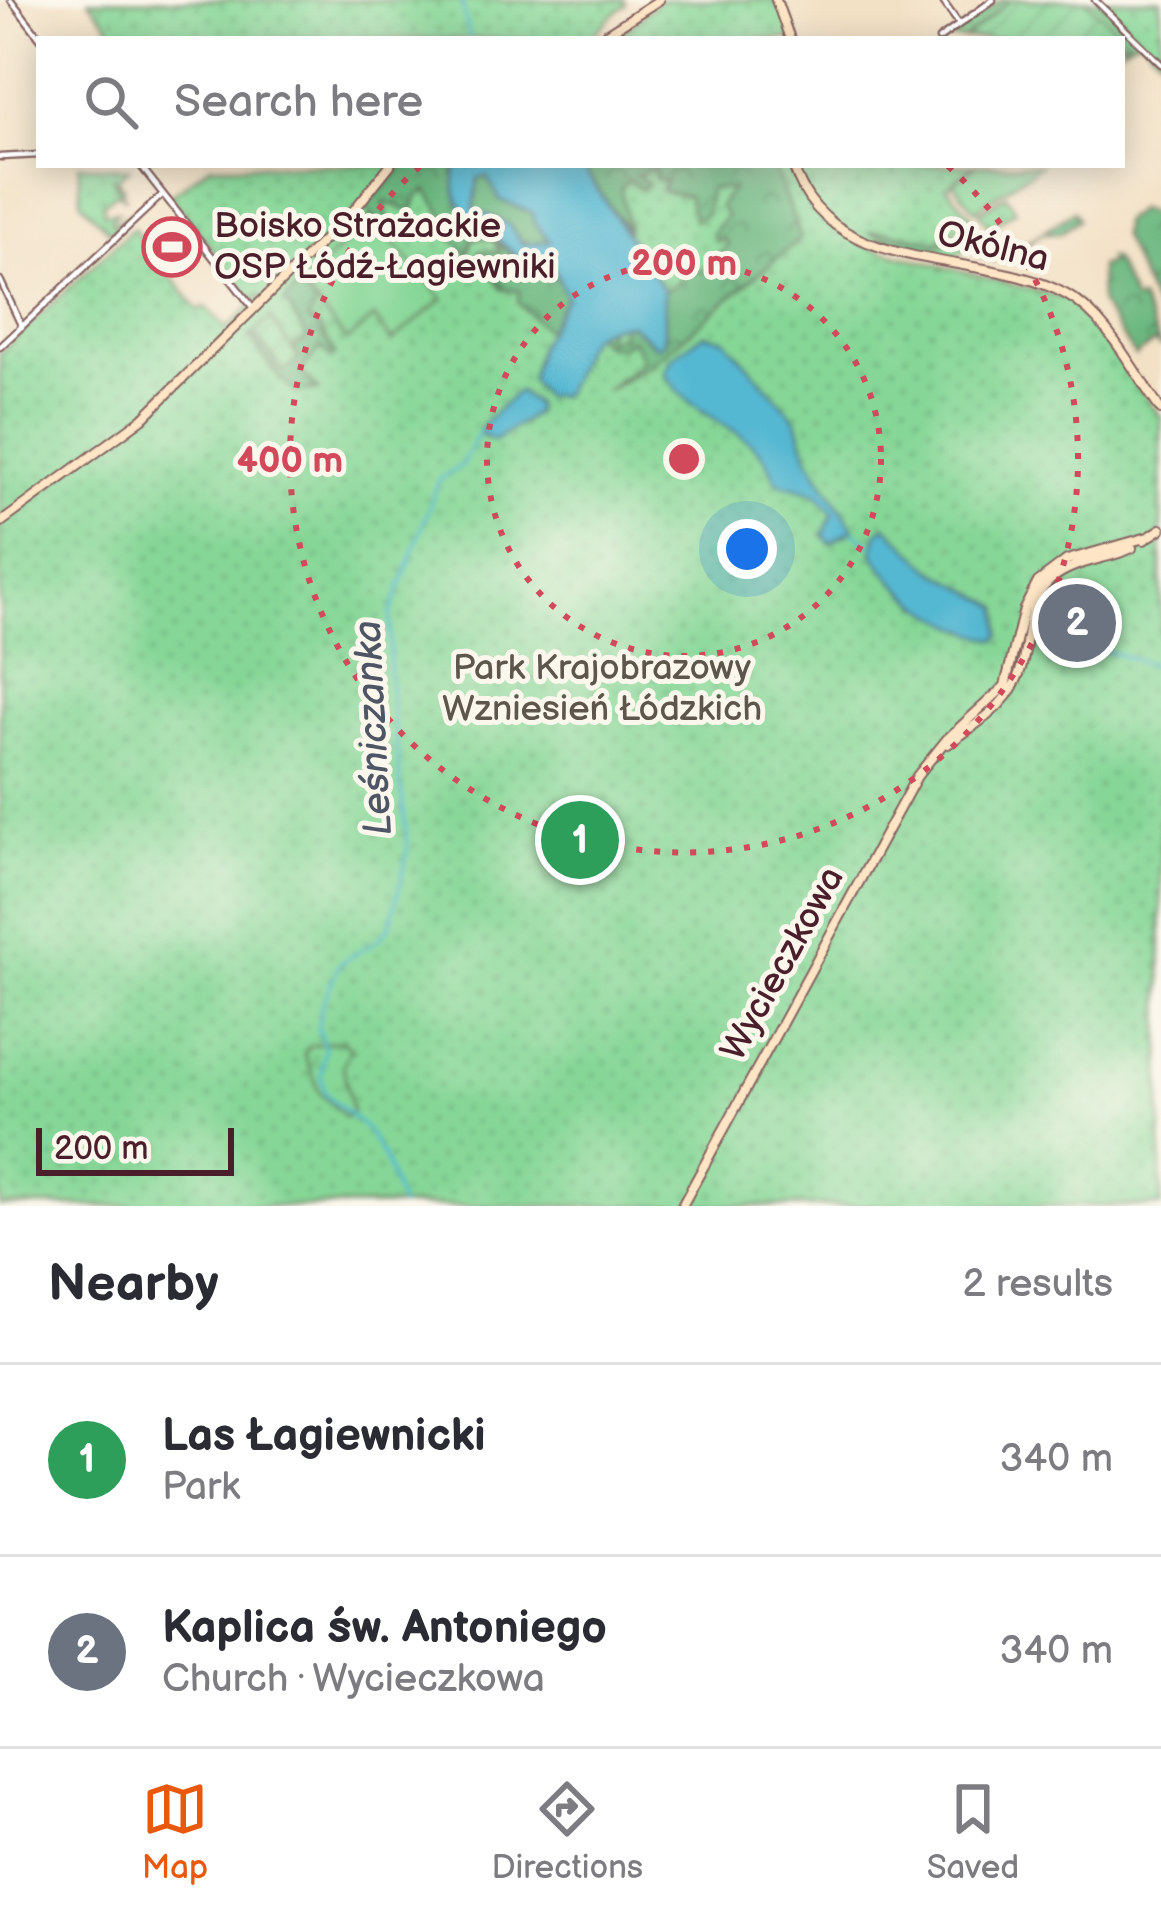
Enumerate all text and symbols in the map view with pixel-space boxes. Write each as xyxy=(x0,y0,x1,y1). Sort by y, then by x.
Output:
search box xyxy=(36,36,1125,168)
icon: search xyxy=(78,69,144,135)
text: Search here xyxy=(174,75,423,130)
place label: Boisko Strażackie OSP Łódź-Łagiewniki xyxy=(214,205,556,289)
street label: Okólna xyxy=(933,212,1053,282)
sports icon: Boisko Strażackie OSP Łódź-Łagiewniki xyxy=(141,216,203,278)
text: 200 m xyxy=(631,243,737,286)
centre of rings xyxy=(663,438,705,480)
text: 400 m xyxy=(237,440,343,483)
your location xyxy=(717,519,777,579)
pin: 2 xyxy=(1038,578,1116,668)
water label: Leśniczanka xyxy=(345,619,403,837)
park label: Park Krajobrazowy Wzniesień Łódzkich xyxy=(442,647,762,731)
pin: 1 xyxy=(541,795,619,885)
street label: Wycieczkowa xyxy=(712,860,854,1068)
scale bar xyxy=(36,1122,234,1175)
text: 200 m xyxy=(54,1129,148,1169)
text: Nearby xyxy=(48,1254,219,1315)
text: 2 results xyxy=(962,1261,1113,1308)
text: Las Łagiewnicki xyxy=(162,1409,486,1464)
text: 1 xyxy=(79,1436,95,1483)
text: 340 m xyxy=(1000,1436,1113,1483)
text: Park xyxy=(162,1464,240,1511)
text: Kaplica św. Antoniego xyxy=(162,1601,607,1656)
text: 2 xyxy=(75,1628,99,1675)
text: 340 m xyxy=(1000,1628,1113,1675)
text: Church · Wycieczkowa xyxy=(162,1656,545,1703)
tab: Map xyxy=(142,1776,208,1888)
tab: Directions xyxy=(491,1776,643,1888)
tab: Saved xyxy=(927,1776,1019,1888)

